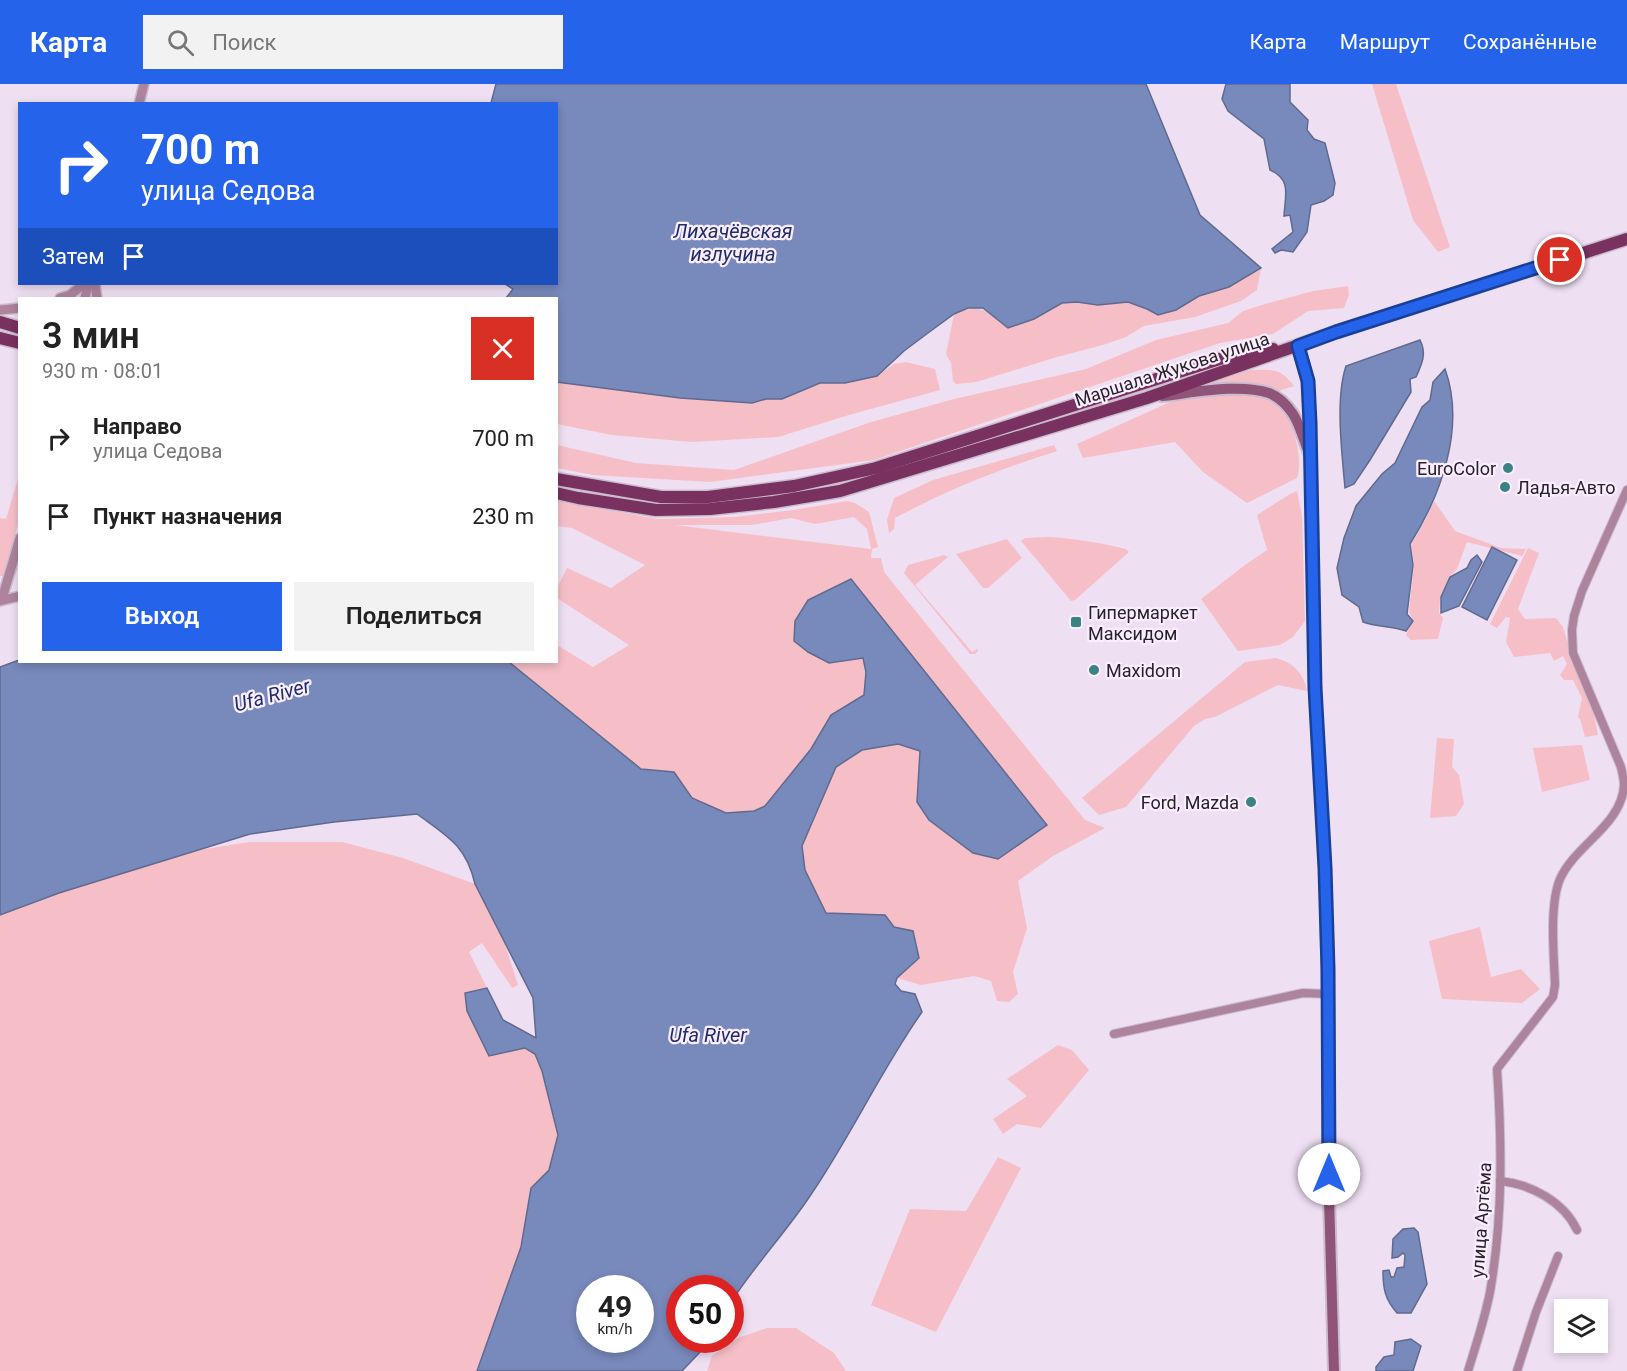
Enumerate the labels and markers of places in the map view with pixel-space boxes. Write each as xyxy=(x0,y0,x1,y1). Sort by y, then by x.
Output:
pin xyxy=(1534,234,1585,285)
place label: EuroColor xyxy=(1417,458,1496,479)
marker: EuroColor xyxy=(1501,461,1515,475)
place label: Ладья-Авто xyxy=(1517,477,1616,498)
marker: Ладья-Авто xyxy=(1498,480,1512,494)
place label: Гипермаркет Максидом xyxy=(1088,602,1198,644)
marker: Гипермаркет Максидом xyxy=(1069,615,1083,629)
place label: Maxidom xyxy=(1106,660,1181,681)
marker: Maxidom xyxy=(1087,663,1101,677)
place label: Ford, Mazda xyxy=(1141,792,1239,813)
marker: Ford, Mazda xyxy=(1244,795,1258,809)

